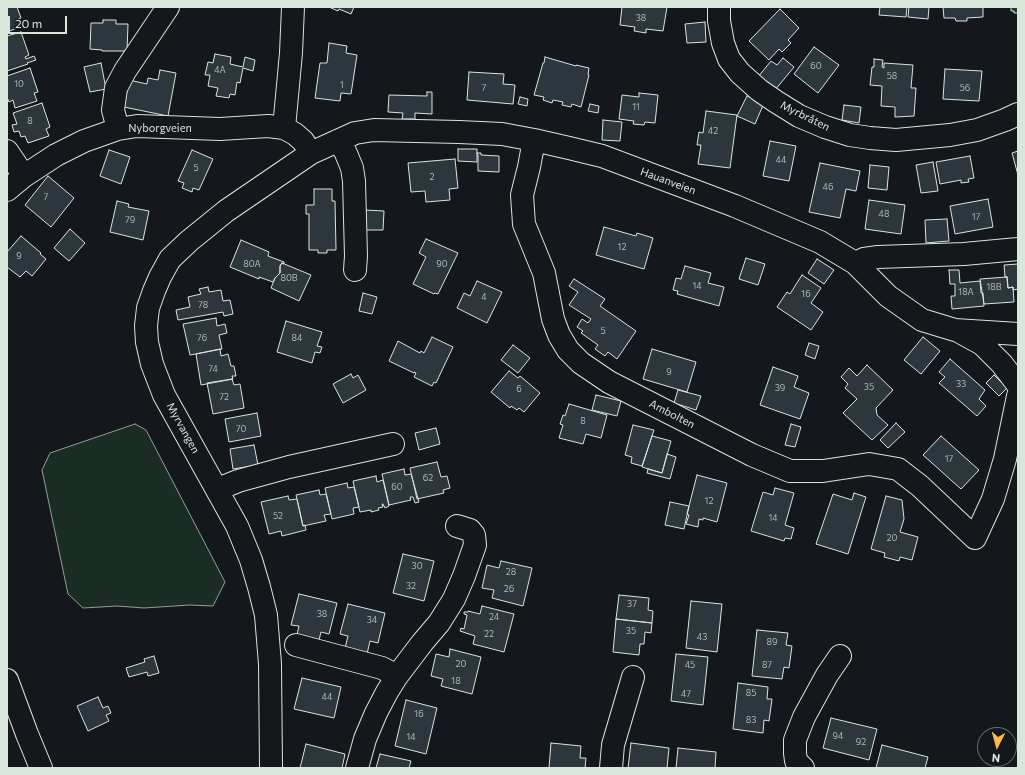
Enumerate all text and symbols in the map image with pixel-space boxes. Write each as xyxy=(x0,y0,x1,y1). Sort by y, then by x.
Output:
scale bar xyxy=(10,8,69,34)
house number: 38 xyxy=(636,13,646,23)
text: 20 m xyxy=(15,16,42,30)
house number: 60 xyxy=(810,61,822,71)
house number: 4A xyxy=(214,65,226,75)
house number: 58 xyxy=(887,71,897,81)
house number: 10 xyxy=(14,79,24,89)
house number: 1 xyxy=(340,80,344,90)
house number: 7 xyxy=(482,83,486,93)
house number: 56 xyxy=(960,83,970,93)
street label: Myrbråten xyxy=(778,98,832,134)
house number: 11 xyxy=(632,102,640,112)
house number: 8 xyxy=(27,116,33,126)
street label: Nyborgveien xyxy=(128,121,192,135)
house number: 42 xyxy=(708,126,718,136)
house number: 44 xyxy=(776,155,786,165)
house number: 5 xyxy=(193,163,199,173)
street label: Hauanveien xyxy=(638,165,698,197)
house number: 2 xyxy=(430,172,434,182)
house number: 46 xyxy=(823,182,833,192)
house number: 7 xyxy=(44,192,48,202)
house number: 48 xyxy=(879,209,889,219)
house number: 17 xyxy=(972,212,980,222)
house number: 79 xyxy=(125,215,135,225)
house number: 12 xyxy=(618,242,626,252)
house number: 9 xyxy=(16,251,22,261)
house number: 80A xyxy=(243,259,261,269)
house number: 90 xyxy=(436,259,448,269)
house number: 80B xyxy=(280,273,298,283)
house number: 14 xyxy=(692,281,702,291)
house number: 18B xyxy=(986,282,1002,292)
house number: 18A xyxy=(958,287,974,297)
house number: 16 xyxy=(801,289,811,299)
house number: 4 xyxy=(481,292,487,302)
house number: 78 xyxy=(198,300,208,310)
house number: 5 xyxy=(600,326,606,336)
house number: 76 xyxy=(197,333,207,343)
house number: 84 xyxy=(292,333,302,343)
house number: 74 xyxy=(208,364,218,374)
house number: 9 xyxy=(666,367,672,377)
house number: 33 xyxy=(956,379,966,389)
house number: 35 xyxy=(864,382,874,392)
house number: 39 xyxy=(775,383,785,393)
house number: 6 xyxy=(516,384,522,394)
house number: 72 xyxy=(219,392,229,402)
street label: Ambolten xyxy=(647,397,697,431)
street label: Myrvangen xyxy=(164,400,202,456)
house number: 8 xyxy=(580,416,586,426)
house number: 70 xyxy=(236,424,246,434)
house number: 17 xyxy=(945,454,953,464)
house number: 62 xyxy=(423,473,433,483)
house number: 60 xyxy=(391,482,403,492)
house number: 12 xyxy=(705,496,713,506)
house number: 52 xyxy=(273,511,283,521)
house number: 14 xyxy=(768,513,778,523)
house number: 20 xyxy=(887,533,897,543)
house number: 30 xyxy=(411,561,423,571)
house number: 28 xyxy=(506,567,516,577)
house number: 32 xyxy=(406,581,416,591)
house number: 26 xyxy=(504,584,514,594)
house number: 37 xyxy=(627,599,637,609)
house number: 38 xyxy=(317,609,327,619)
house number: 24 xyxy=(489,612,499,622)
house number: 34 xyxy=(367,615,377,625)
house number: 35 xyxy=(626,626,636,636)
house number: 22 xyxy=(484,629,494,639)
house number: 43 xyxy=(697,632,707,642)
house number: 89 xyxy=(767,637,777,647)
house number: 20 xyxy=(456,659,466,669)
house number: 45 xyxy=(685,660,695,670)
house number: 87 xyxy=(762,660,772,670)
house number: 18 xyxy=(451,676,461,686)
house number: 85 xyxy=(746,688,756,698)
house number: 47 xyxy=(681,689,691,699)
house number: 44 xyxy=(322,692,332,702)
house number: 16 xyxy=(414,709,424,719)
house number: 83 xyxy=(746,715,756,725)
north arrow xyxy=(977,727,1017,767)
house number: 94 xyxy=(833,731,843,741)
house number: 14 xyxy=(406,732,416,742)
house number: 92 xyxy=(856,737,866,747)
text: N xyxy=(991,752,1001,765)

